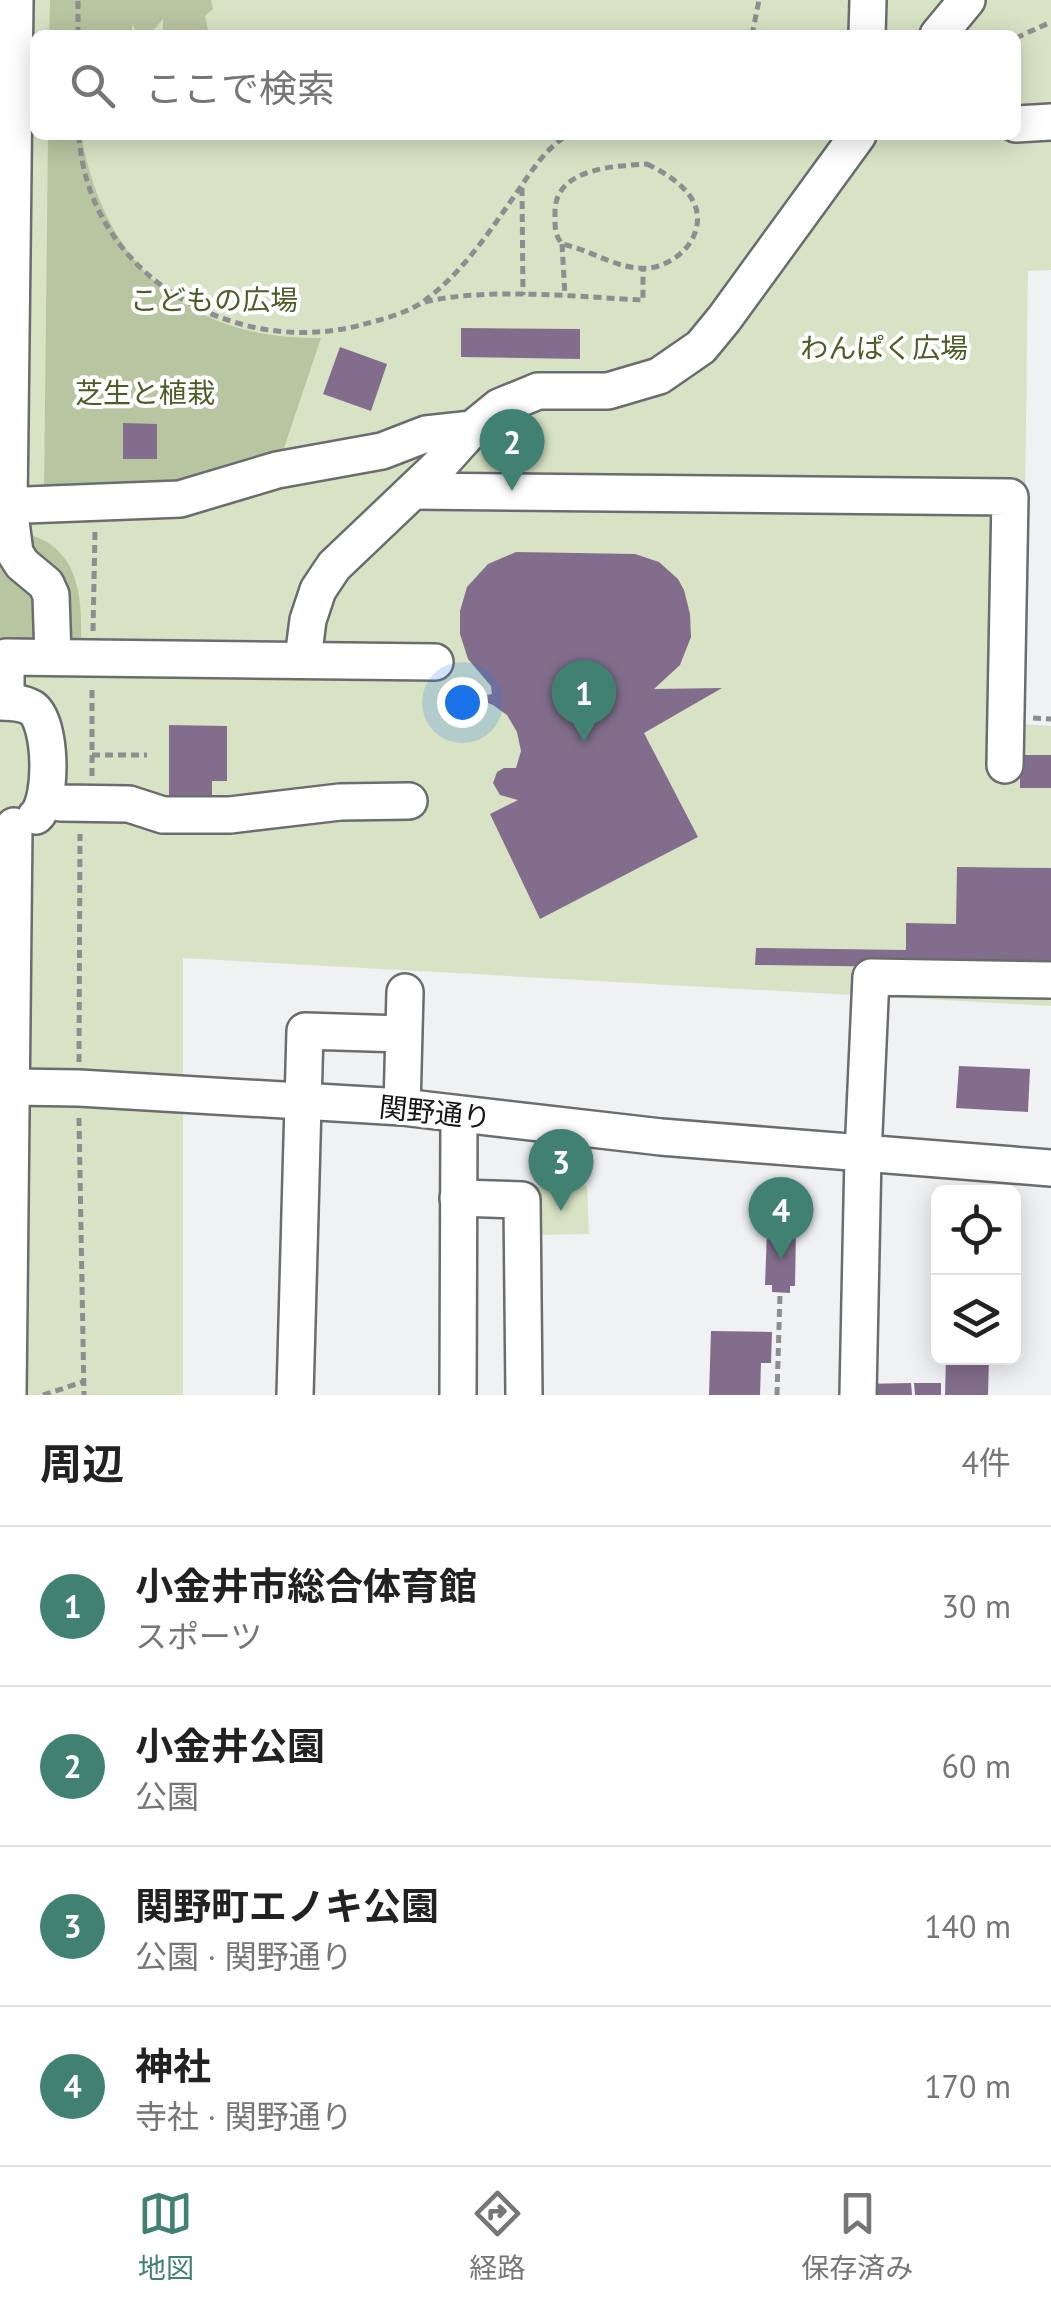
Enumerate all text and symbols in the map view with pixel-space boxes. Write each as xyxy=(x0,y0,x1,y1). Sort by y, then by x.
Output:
search box xyxy=(30,30,1021,140)
icon: search xyxy=(65,58,120,113)
text: ここで検索 xyxy=(145,63,335,112)
park label: こどもの広場 xyxy=(130,281,298,318)
park label: わんぱく広場 xyxy=(800,329,968,366)
park label: 芝生と植栽 xyxy=(75,374,215,411)
pin: 2 xyxy=(480,408,544,491)
pin: 1 xyxy=(552,660,616,742)
your location xyxy=(437,677,488,728)
street label: 関野通り xyxy=(377,1088,493,1136)
pin: 3 xyxy=(528,1128,594,1211)
pin: 4 xyxy=(748,1176,814,1259)
map controls xyxy=(931,1185,1021,1365)
button: locate xyxy=(931,1185,1021,1275)
button: layers xyxy=(931,1275,1021,1365)
text: 周辺 xyxy=(40,1436,124,1491)
text: 4件 xyxy=(962,1441,1011,1483)
text: 小金井市総合体育館 xyxy=(135,1561,477,1610)
text: 1 xyxy=(63,1585,82,1627)
text: 30 m xyxy=(942,1585,1011,1627)
text: スポーツ xyxy=(135,1615,262,1657)
text: 小金井公園 xyxy=(135,1721,325,1770)
text: 2 xyxy=(63,1745,82,1787)
text: 60 m xyxy=(942,1745,1011,1787)
text: 公園 xyxy=(135,1775,199,1817)
text: 関野町エノキ公園 xyxy=(135,1881,439,1930)
text: 3 xyxy=(63,1905,82,1947)
text: 140 m xyxy=(924,1905,1011,1947)
text: 公園 · 関野通り xyxy=(135,1935,353,1977)
text: 神社 xyxy=(135,2041,211,2090)
text: 4 xyxy=(63,2065,82,2107)
text: 170 m xyxy=(924,2065,1011,2107)
text: 寺社 · 関野通り xyxy=(135,2095,353,2137)
tab: 地図 xyxy=(138,2186,194,2286)
tab: 経路 xyxy=(469,2186,525,2286)
tab: 保存済み xyxy=(801,2186,913,2286)

